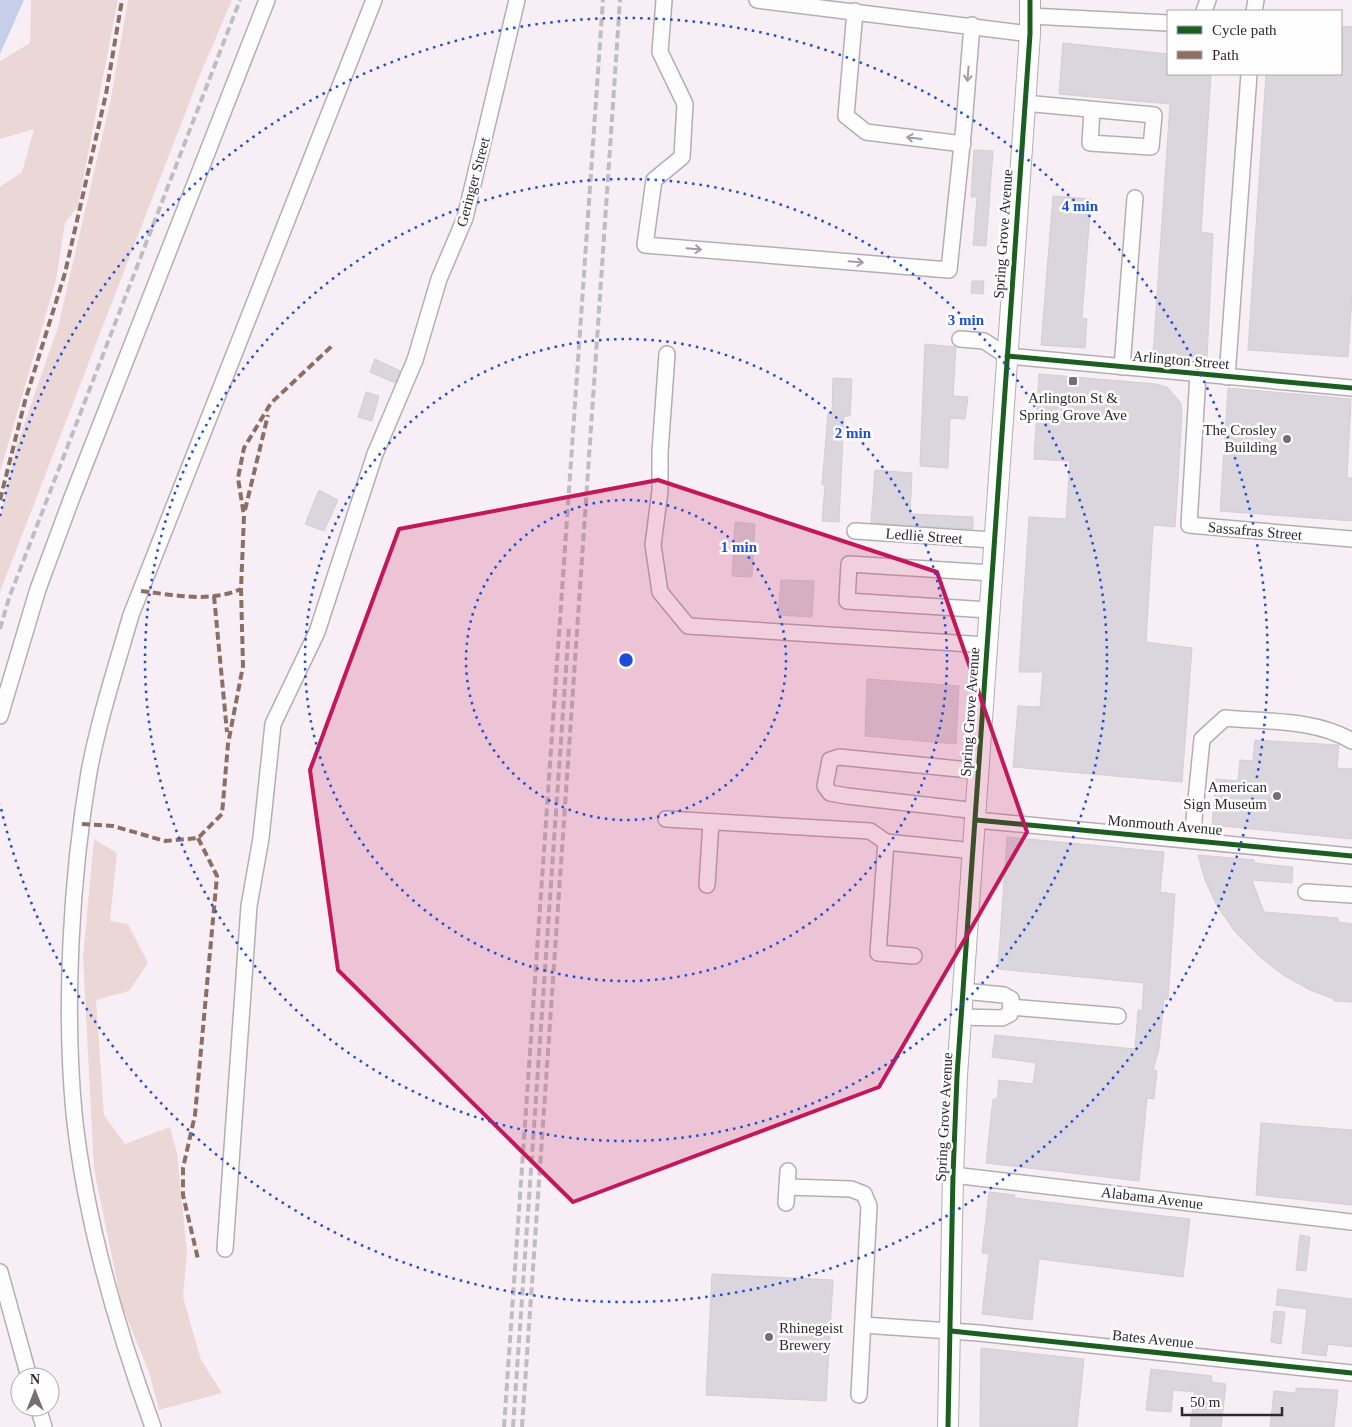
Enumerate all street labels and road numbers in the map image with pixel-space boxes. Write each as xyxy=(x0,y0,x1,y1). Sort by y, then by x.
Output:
street label: Geringer Street xyxy=(453,135,493,229)
street label: Spring Grove Avenue xyxy=(990,168,1016,299)
street label: Arlington Street xyxy=(1132,348,1231,372)
street label: Sassafras Street xyxy=(1207,519,1304,543)
street label: Ledlie Street xyxy=(885,525,964,547)
street label: Spring Grove Avenue xyxy=(957,646,983,777)
street label: Monmouth Avenue xyxy=(1107,812,1223,838)
street label: Spring Grove Avenue xyxy=(933,1051,955,1182)
street label: Alabama Avenue xyxy=(1100,1184,1204,1212)
street label: Bates Avenue xyxy=(1111,1327,1195,1351)

